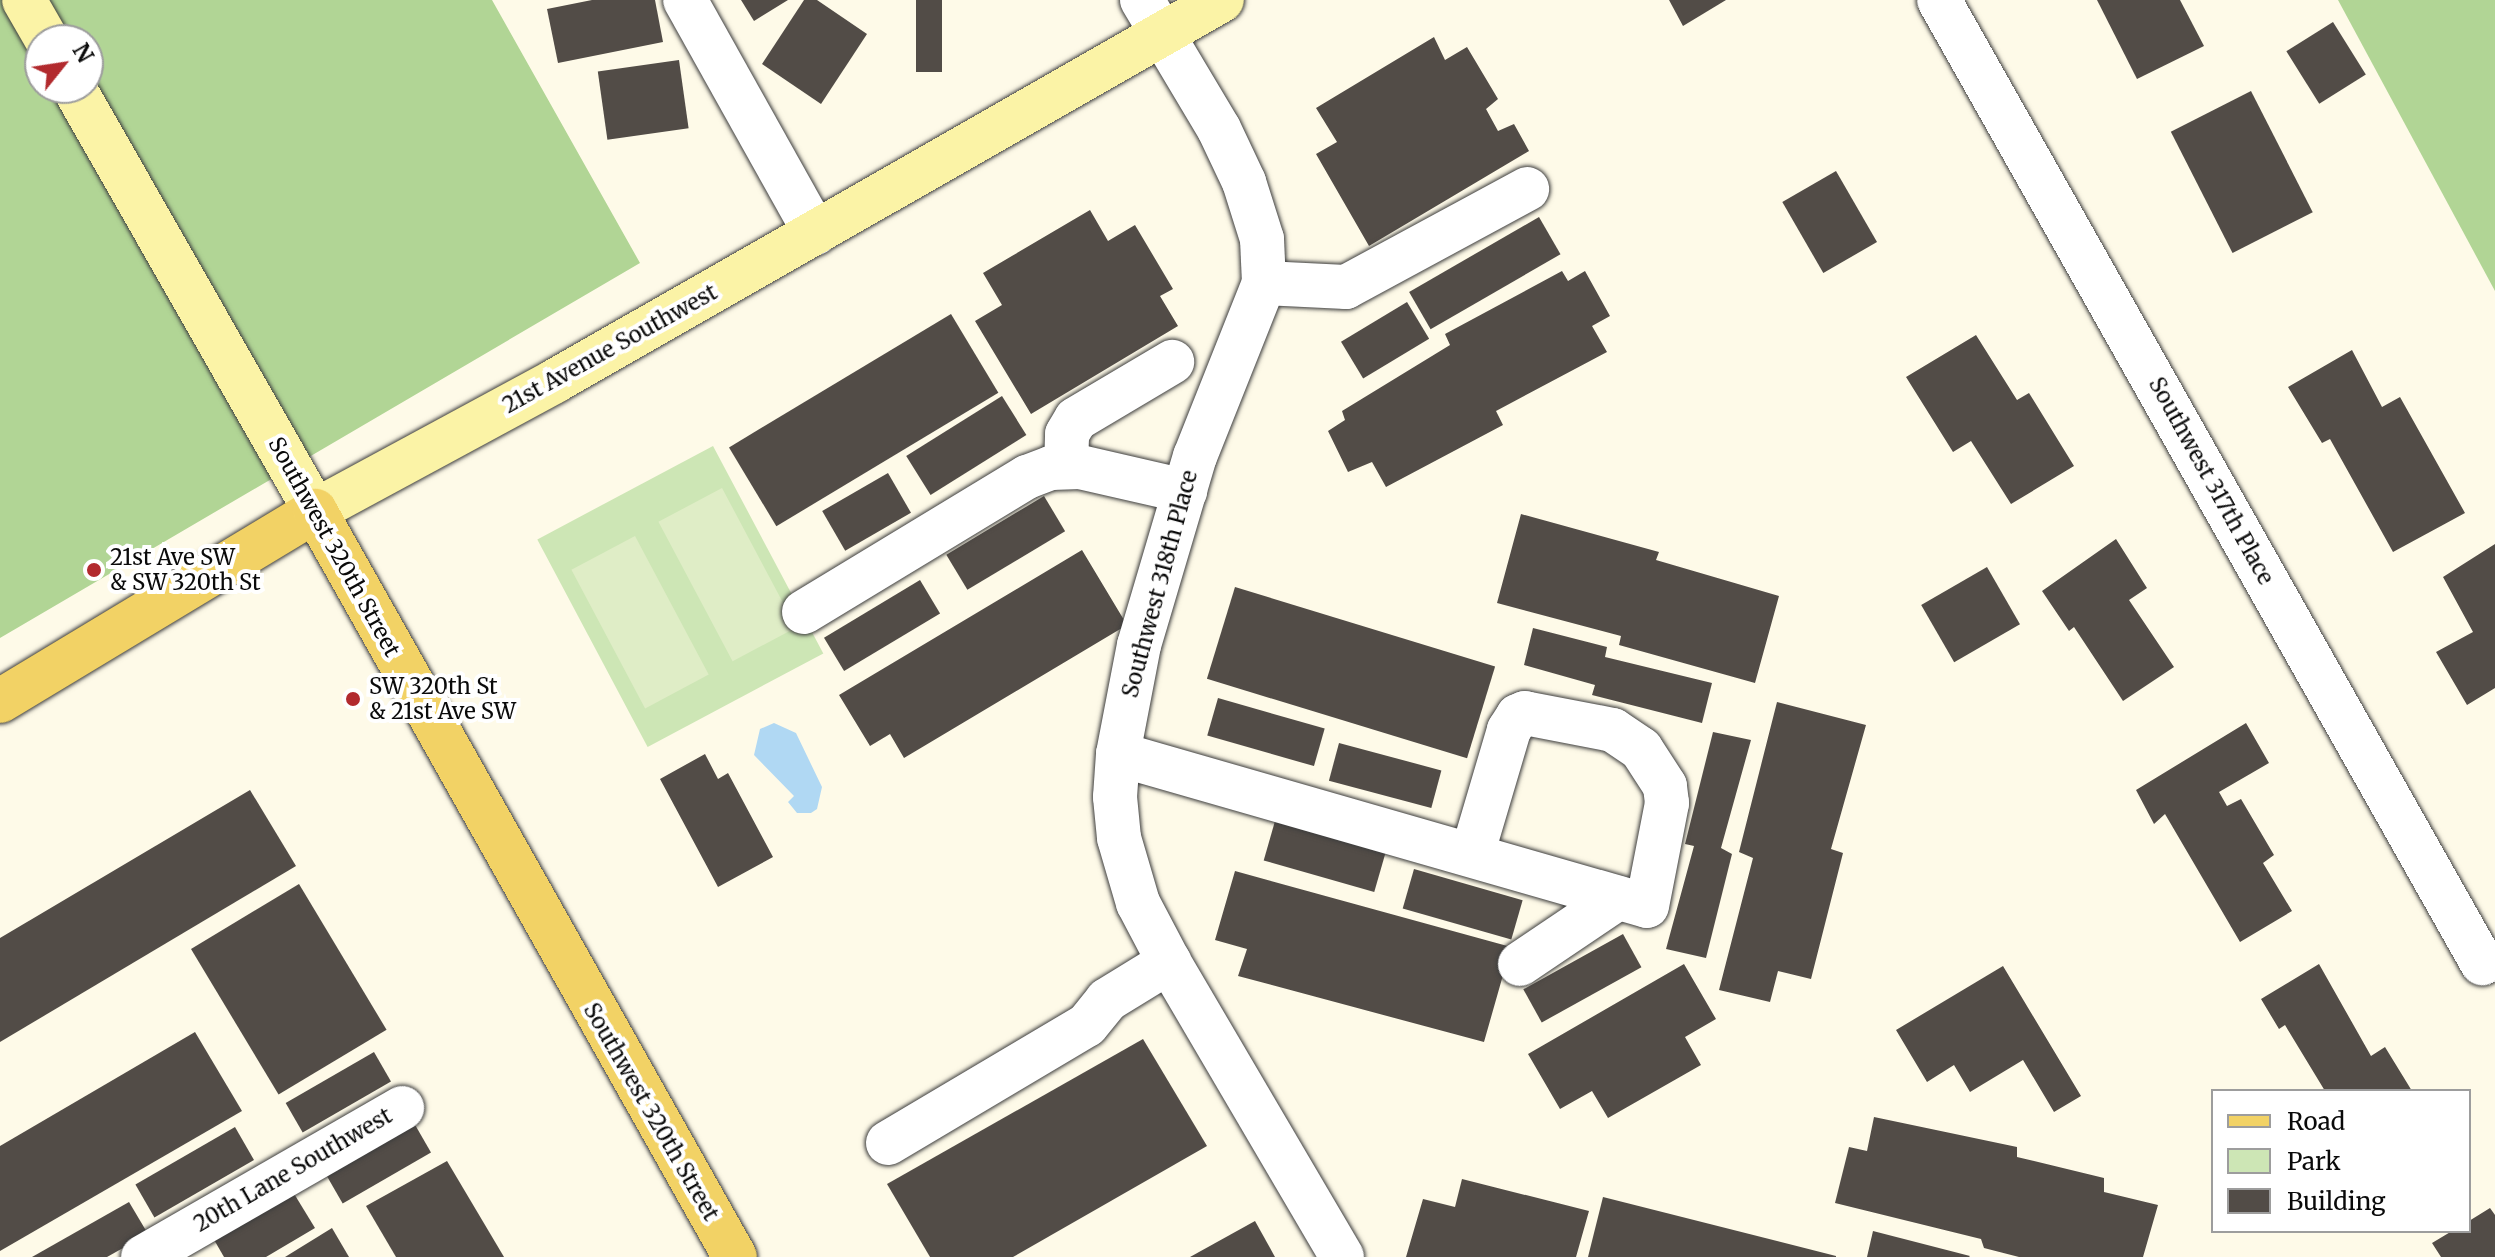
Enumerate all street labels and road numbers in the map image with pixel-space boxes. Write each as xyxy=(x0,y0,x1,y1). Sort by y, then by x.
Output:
street label: 21st Avenue Southwest xyxy=(498,279,722,419)
street label: Southwest 317th Place xyxy=(2143,373,2279,589)
street label: Southwest 320th Street xyxy=(263,433,405,661)
street label: Southwest 318th Place xyxy=(1117,467,1203,701)
street label: Southwest 320th Street xyxy=(578,998,724,1226)
street label: 20th Lane Southwest xyxy=(189,1103,397,1237)

